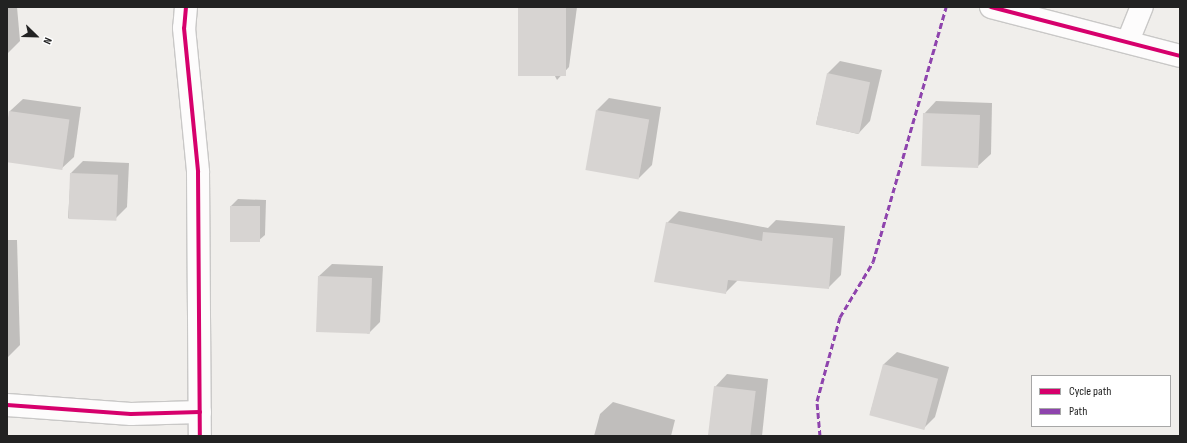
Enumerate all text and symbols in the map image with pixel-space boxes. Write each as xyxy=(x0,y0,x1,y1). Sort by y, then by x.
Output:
north arrow xyxy=(16,16,56,56)
text: N xyxy=(40,36,55,46)
legend xyxy=(1031,375,1171,427)
text: Cycle path xyxy=(1069,384,1111,399)
text: Path xyxy=(1069,404,1087,419)

